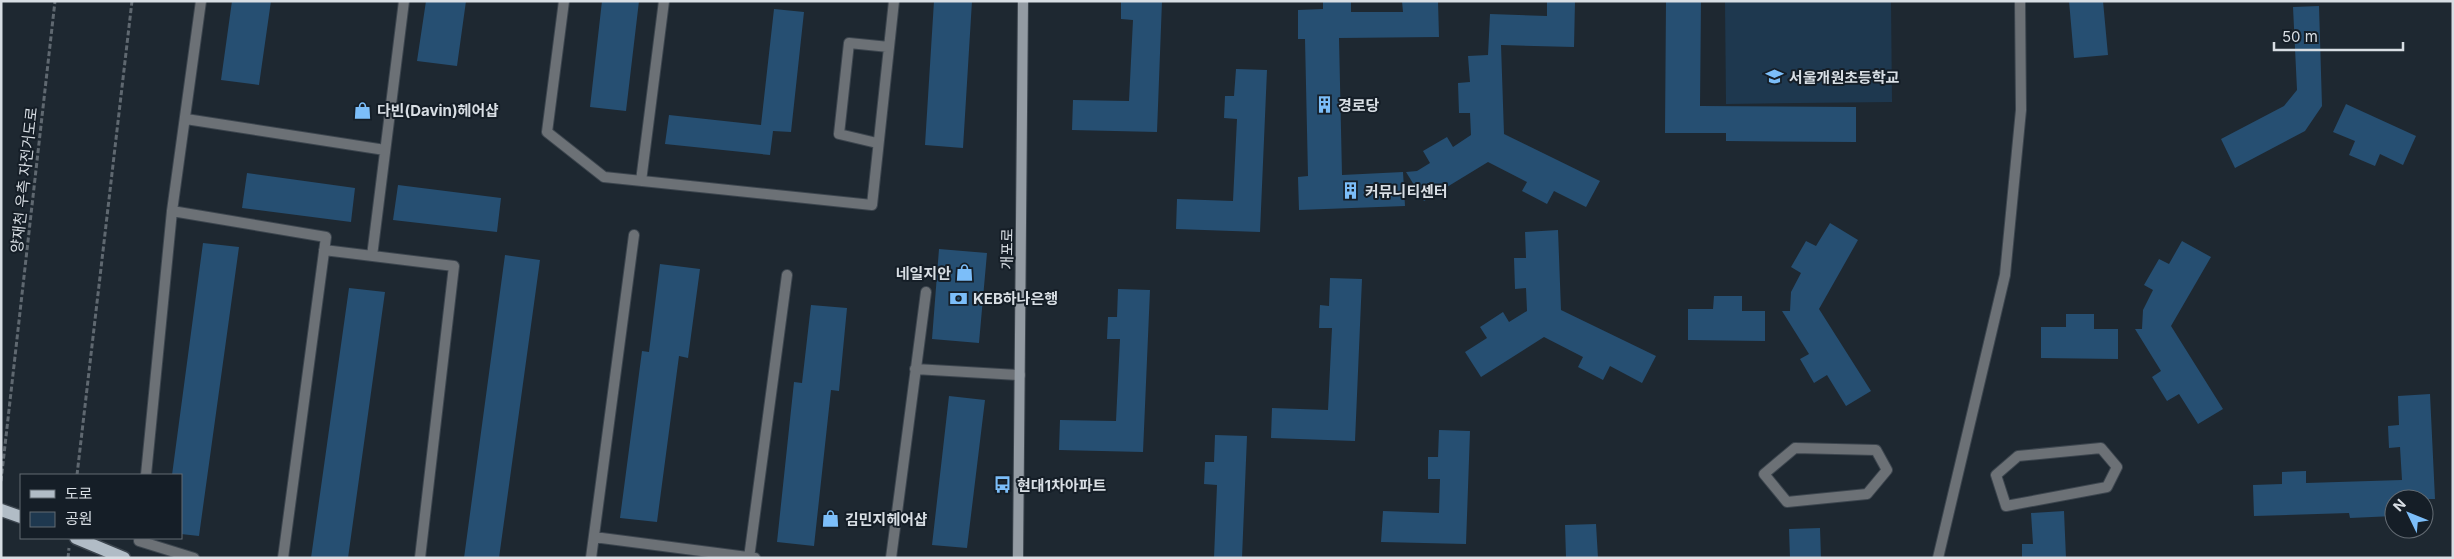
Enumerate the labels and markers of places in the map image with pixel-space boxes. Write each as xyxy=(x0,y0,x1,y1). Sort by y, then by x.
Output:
school or university icon: 서울개원초등학교 xyxy=(1765,67,1785,87)
place label: 서울개원초등학교 xyxy=(1789,68,1900,87)
building icon: 경로당 xyxy=(1314,95,1334,115)
place label: 경로당 xyxy=(1338,96,1380,115)
shop icon: 다빈(Davin)헤어샵 xyxy=(353,100,373,120)
place label: 다빈(Davin)헤어샵 xyxy=(377,101,499,120)
building icon: 커뮤니티센터 xyxy=(1341,181,1361,201)
place label: 커뮤니티센터 xyxy=(1365,182,1448,201)
shop icon: 네일지안 xyxy=(955,263,975,283)
place label: 네일지안 xyxy=(896,264,951,283)
bank icon: KEB하나은행 xyxy=(949,288,969,308)
place label: KEB하나은행 xyxy=(973,289,1058,308)
bus stop icon: 현대1차아파트 xyxy=(993,475,1013,495)
place label: 현대1차아파트 xyxy=(1017,476,1106,495)
shop icon: 김민지헤어샵 xyxy=(821,509,841,529)
place label: 김민지헤어샵 xyxy=(845,510,928,529)

